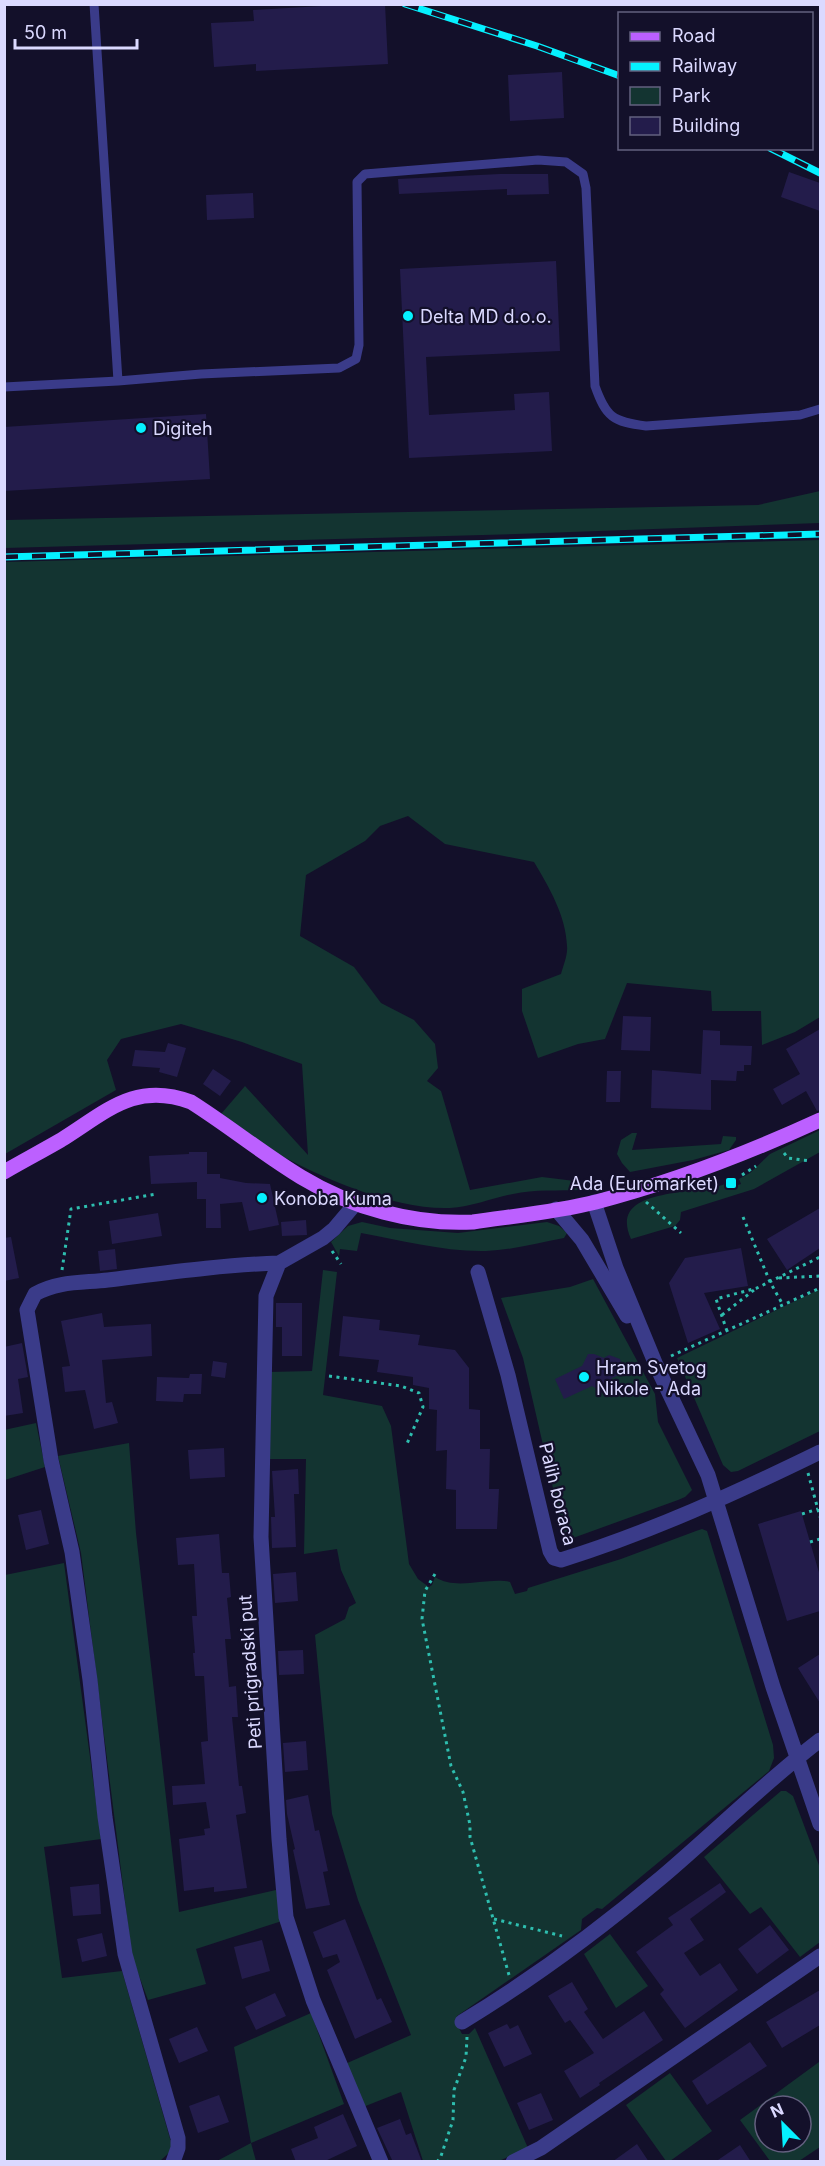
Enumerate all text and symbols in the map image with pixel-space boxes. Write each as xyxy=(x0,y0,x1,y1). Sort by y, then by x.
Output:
scale bar xyxy=(15,12,136,50)
legend xyxy=(618,12,813,150)
text: 50 m xyxy=(24,22,67,43)
text: Road xyxy=(672,25,715,46)
text: Railway xyxy=(672,55,737,76)
text: Park xyxy=(672,85,711,106)
text: Building xyxy=(672,115,740,136)
place label: Delta MD d.o.o. xyxy=(420,306,552,327)
marker: Delta MD d.o.o. xyxy=(401,309,415,323)
place label: Digiteh xyxy=(153,418,213,439)
marker: Digiteh xyxy=(134,421,148,435)
place label: Ada (Euromarket) xyxy=(570,1173,719,1194)
marker: Ada (Euromarket) xyxy=(724,1176,738,1190)
place label: Konoba Kuma xyxy=(274,1188,392,1209)
marker: Konoba Kuma xyxy=(255,1191,269,1205)
place label: Hram Svetog Nikole - Ada xyxy=(596,1357,706,1399)
marker: Hram Svetog Nikole - Ada xyxy=(577,1370,591,1384)
street label: Palih boraca xyxy=(535,1440,581,1548)
street label: Peti prigradski put xyxy=(234,1594,266,1750)
north arrow xyxy=(753,2094,813,2154)
text: N xyxy=(767,2099,787,2122)

